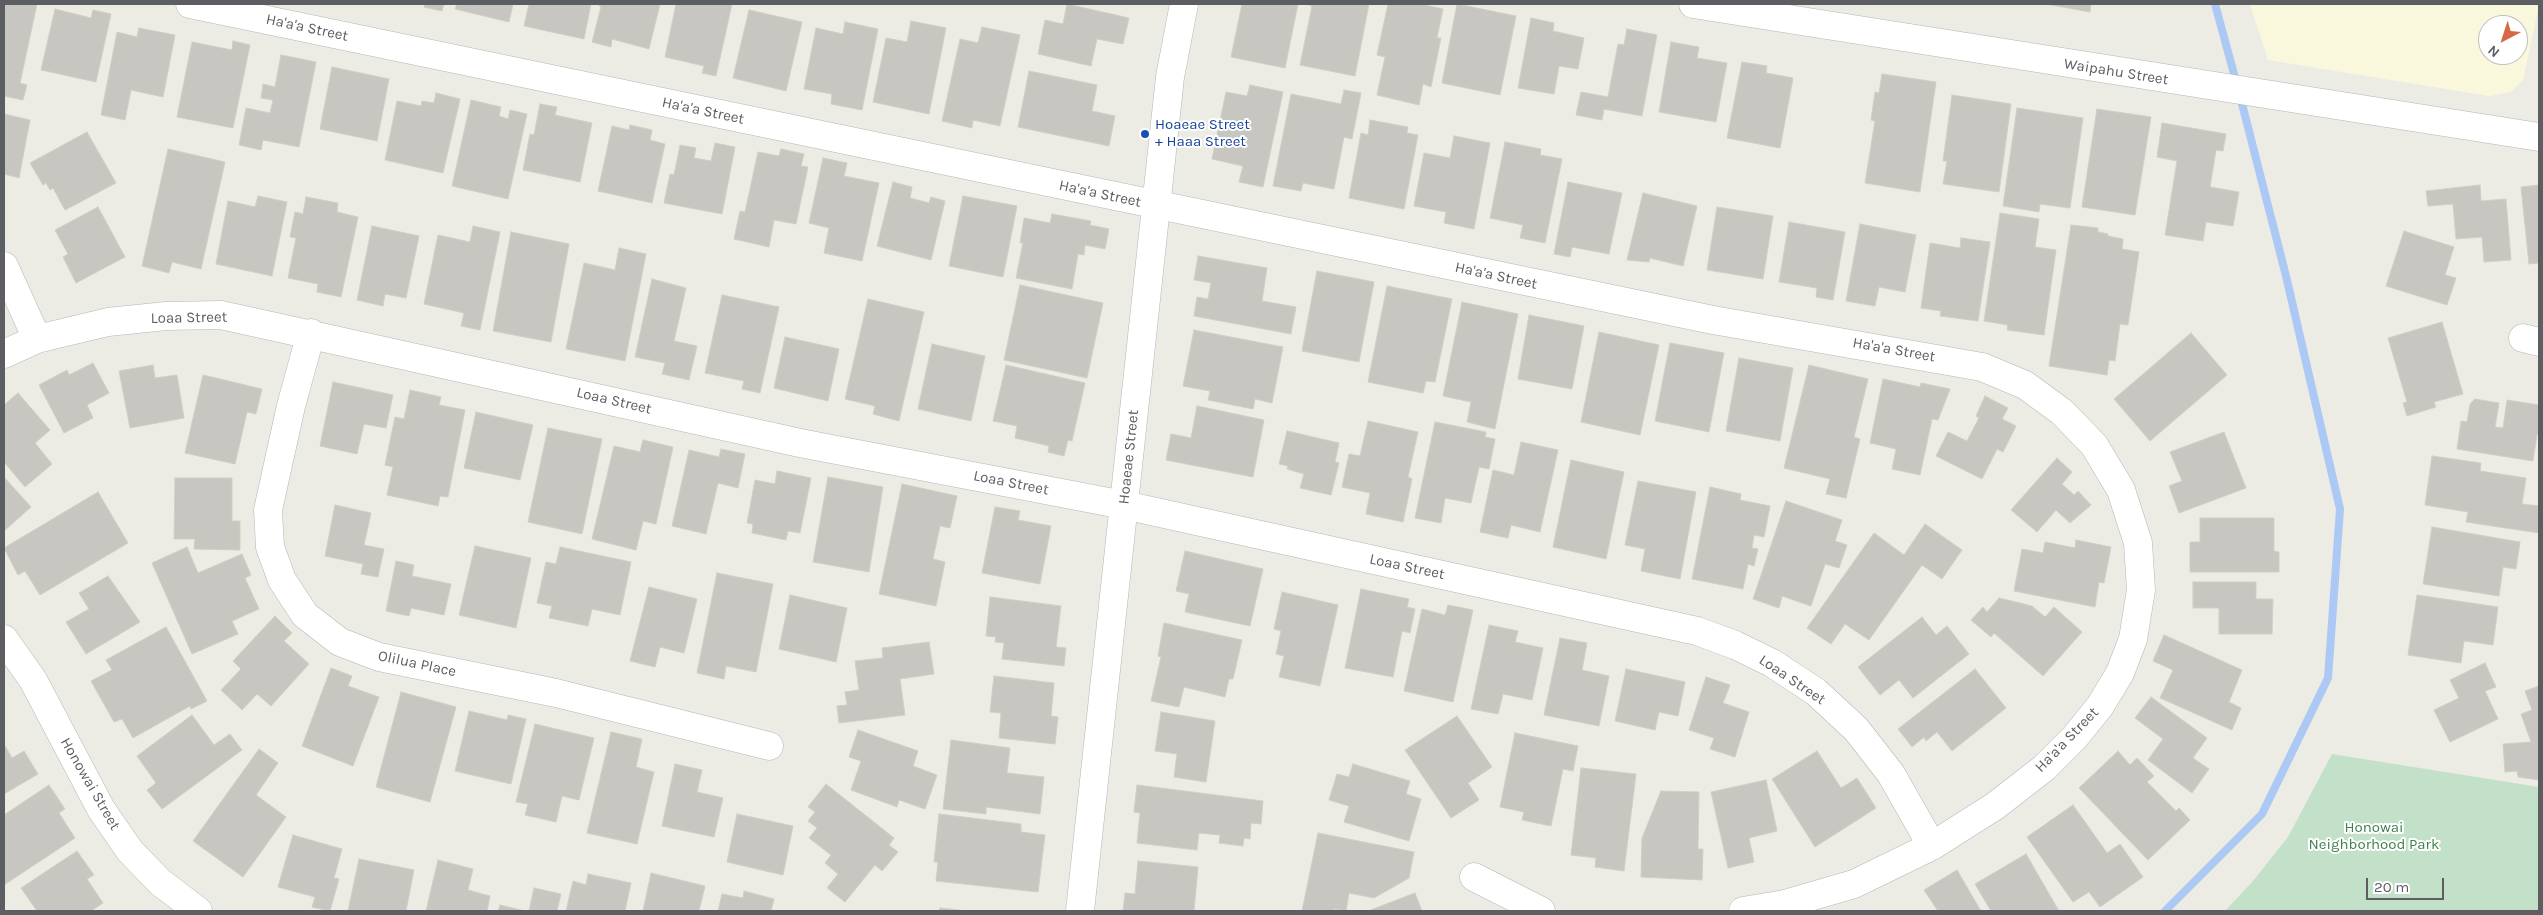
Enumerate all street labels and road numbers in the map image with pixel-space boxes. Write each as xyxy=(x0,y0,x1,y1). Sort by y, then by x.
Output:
street label: Ha'a'a Street xyxy=(264,11,350,45)
street label: Waipahu Street xyxy=(2062,55,2170,89)
street label: Ha'a'a Street xyxy=(660,94,746,128)
street label: Ha'a'a Street xyxy=(1057,177,1143,211)
street label: Ha'a'a Street xyxy=(1453,259,1539,293)
street label: Loaa Street xyxy=(151,308,227,328)
street label: Ha'a'a Street xyxy=(1851,334,1937,366)
street label: Loaa Street xyxy=(575,384,653,418)
street label: Hoaeae Street xyxy=(1115,409,1143,505)
street label: Loaa Street xyxy=(972,467,1050,499)
street label: Loaa Street xyxy=(1368,550,1446,584)
street label: Olilua Place xyxy=(376,647,458,681)
street label: Loaa Street xyxy=(1755,651,1829,709)
street label: Ha'a'a Street xyxy=(2031,704,2103,776)
street label: Honowai Street xyxy=(56,735,124,833)

